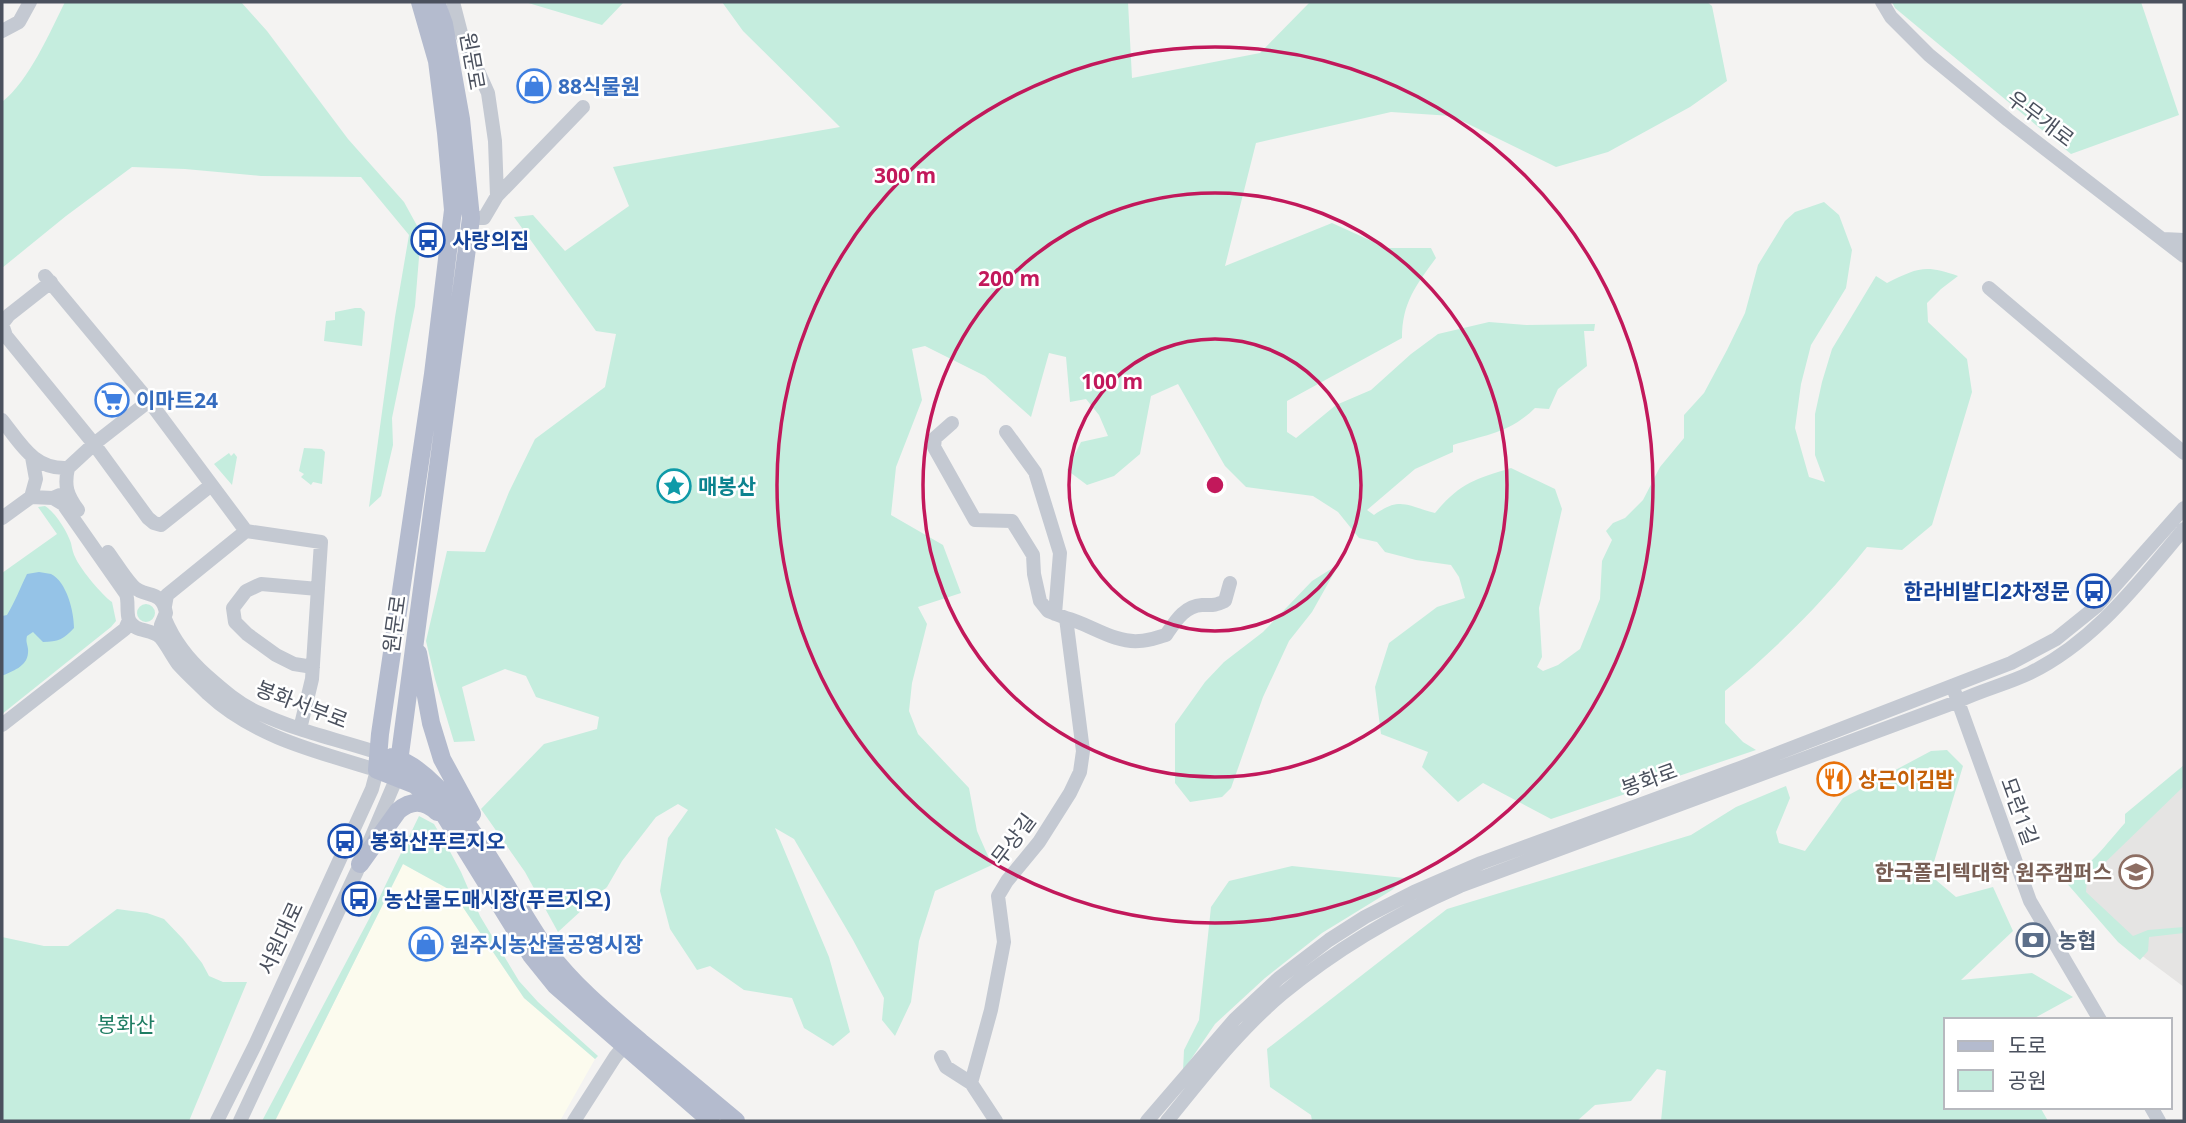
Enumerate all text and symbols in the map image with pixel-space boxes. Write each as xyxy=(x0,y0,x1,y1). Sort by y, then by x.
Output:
street label: 원문로 xyxy=(454,30,492,92)
shop icon: 88식물원 xyxy=(515,67,553,105)
place label: 88식물원 xyxy=(558,72,640,100)
street label: 우무개로 xyxy=(2002,84,2080,152)
text: 300 m xyxy=(874,161,936,189)
bus stop icon: 사랑의집 xyxy=(409,221,447,259)
place label: 사랑의집 xyxy=(452,226,529,254)
text: 200 m xyxy=(978,264,1040,292)
text: 100 m xyxy=(1081,367,1143,395)
supermarket icon: 이마트24 xyxy=(93,381,131,419)
place label: 이마트24 xyxy=(136,386,218,414)
place icon: 매봉산 xyxy=(655,467,693,505)
place label: 매봉산 xyxy=(698,472,756,500)
centre of rings xyxy=(1203,473,1227,497)
bus stop icon: 한라비발디2차정문 xyxy=(2075,572,2113,610)
place label: 한라비발디2차정문 xyxy=(1903,577,2070,605)
street label: 원문로 xyxy=(376,593,412,655)
street label: 봉화서부로 xyxy=(252,674,352,734)
street label: 봉화로 xyxy=(1617,756,1681,802)
restaurant icon: 상근이김밥 xyxy=(1815,760,1853,798)
place label: 상근이김밥 xyxy=(1858,765,1955,793)
street label: 모란1길 xyxy=(1995,773,2045,849)
street label: 무상길 xyxy=(984,807,1042,871)
bus stop icon: 봉화산푸르지오 xyxy=(326,822,364,860)
place label: 봉화산푸르지오 xyxy=(370,827,505,855)
school or university icon: 한국폴리텍대학 원주캠퍼스 xyxy=(2117,853,2155,891)
place label: 한국폴리텍대학 원주캠퍼스 xyxy=(1875,858,2112,886)
bus stop icon: 농산물도매시장(푸르지오) xyxy=(340,880,378,918)
place label: 농산물도매시장(푸르지오) xyxy=(384,885,611,913)
street label: 서원대로 xyxy=(251,897,309,979)
bank icon: 농협 xyxy=(2014,921,2052,959)
shop icon: 원주시농산물공영시장 xyxy=(407,925,445,963)
place label: 농협 xyxy=(2058,926,2097,954)
place label: 원주시농산물공영시장 xyxy=(450,930,643,958)
park label: 봉화산 xyxy=(97,1010,155,1038)
legend xyxy=(1944,1018,2172,1109)
text: 도로 xyxy=(2008,1031,2047,1059)
text: 공원 xyxy=(2008,1066,2047,1094)

